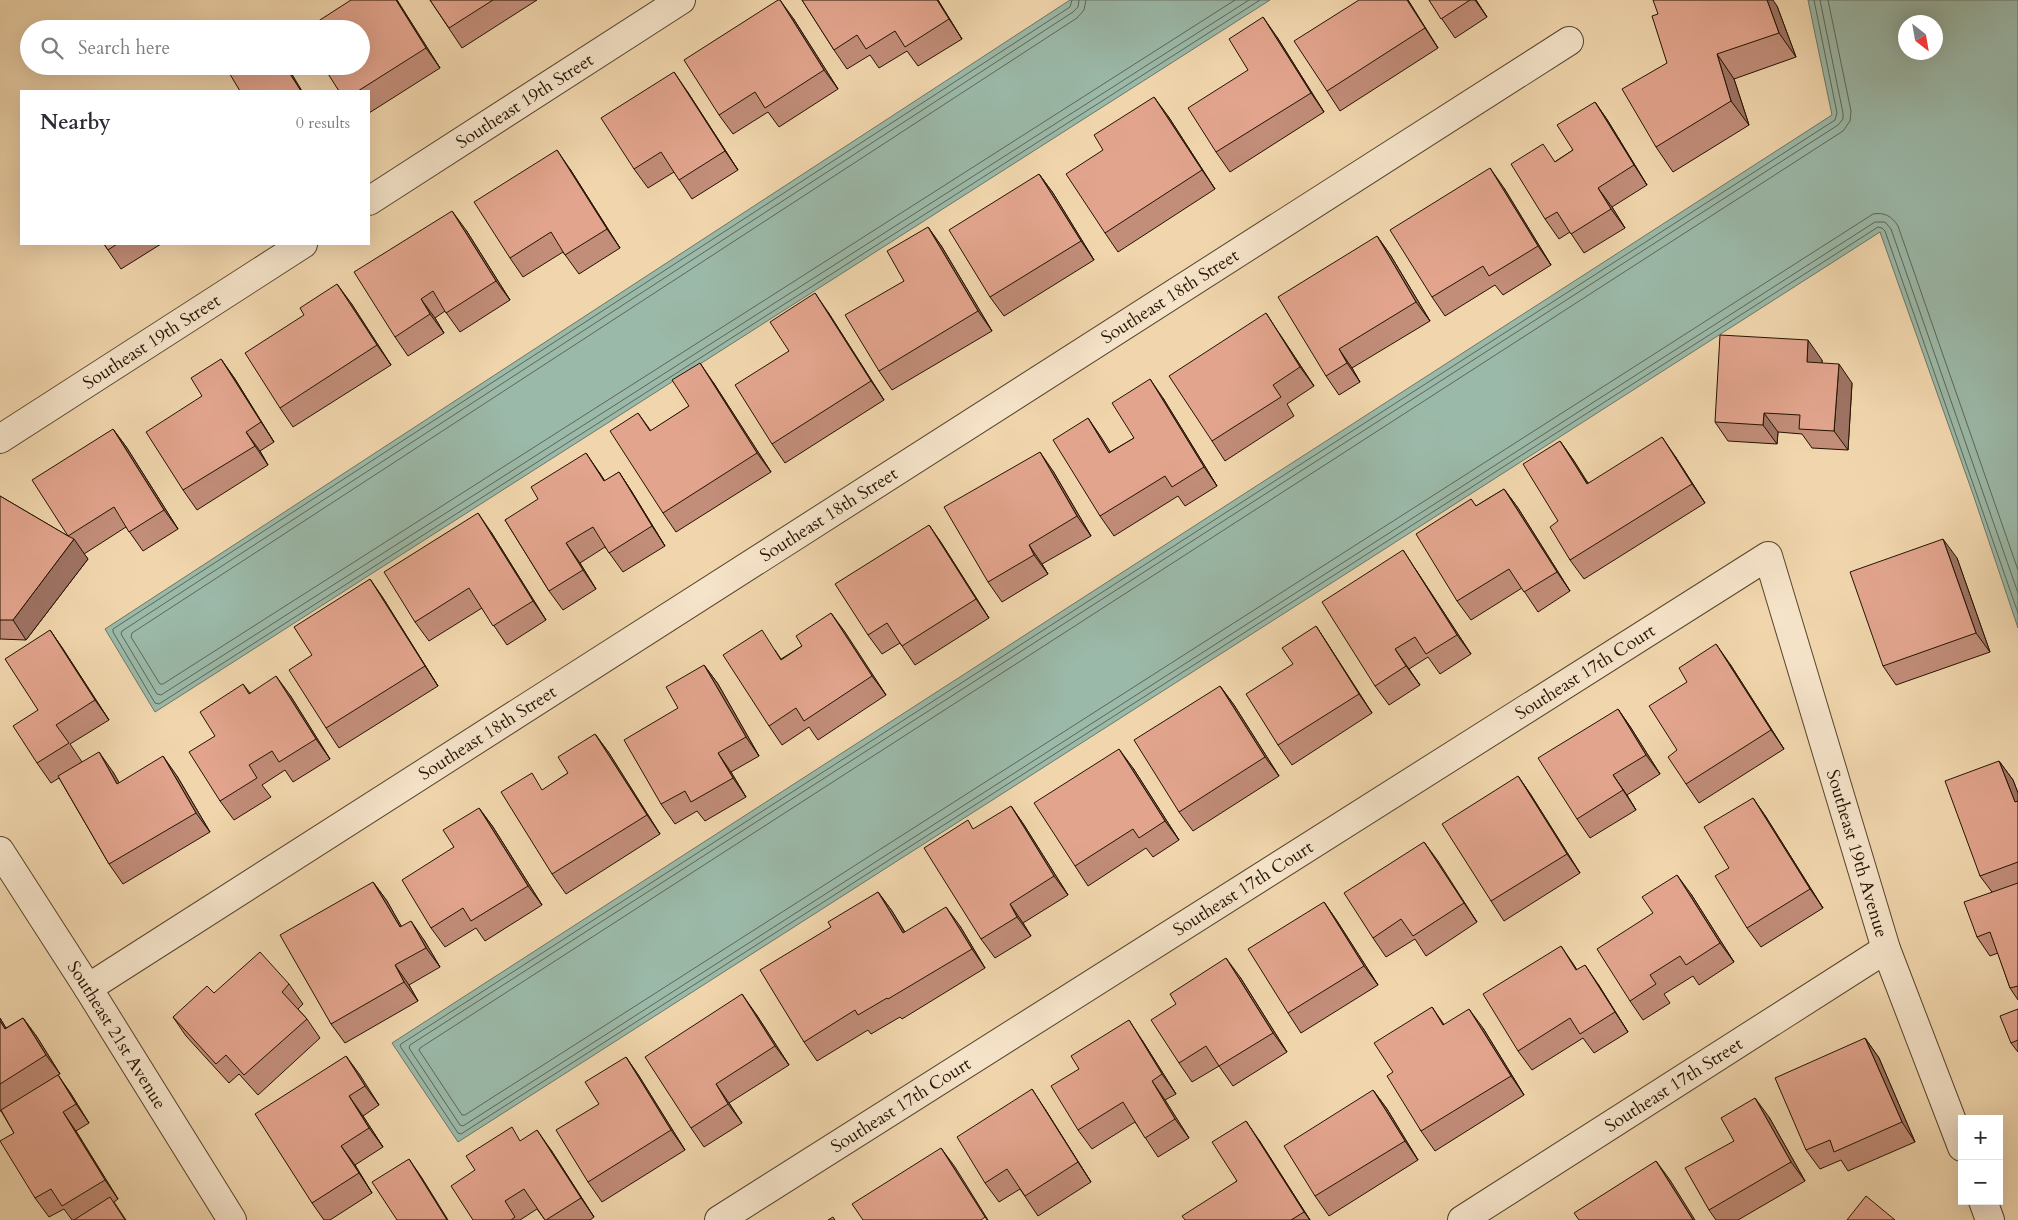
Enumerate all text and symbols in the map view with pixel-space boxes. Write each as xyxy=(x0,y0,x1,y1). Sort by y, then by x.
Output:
north arrow xyxy=(1898,15,1943,60)
search box xyxy=(20,20,370,75)
icon: search xyxy=(38,34,66,62)
text: Search here xyxy=(78,35,170,61)
street label: Southeast 19th Street xyxy=(451,47,598,154)
text: Nearby xyxy=(40,108,111,137)
text: 0 results xyxy=(296,112,350,134)
street label: Southeast 18th Street xyxy=(1096,243,1244,350)
street label: Southeast 19th Street xyxy=(78,288,225,395)
street label: Southeast 18th Street xyxy=(755,461,903,568)
street label: Southeast 17th Court xyxy=(1510,618,1660,725)
street label: Southeast 18th Street xyxy=(414,679,561,786)
street label: Southeast 19th Avenue xyxy=(1820,766,1894,940)
street label: Southeast 17th Court xyxy=(1168,835,1318,942)
street label: Southeast 21st Avenue xyxy=(61,956,173,1114)
street label: Southeast 17th Street xyxy=(1600,1031,1747,1138)
street label: Southeast 17th Court xyxy=(826,1051,976,1159)
map controls xyxy=(1958,1115,2003,1205)
button: + xyxy=(1958,1115,2003,1160)
button: − xyxy=(1958,1160,2003,1205)

